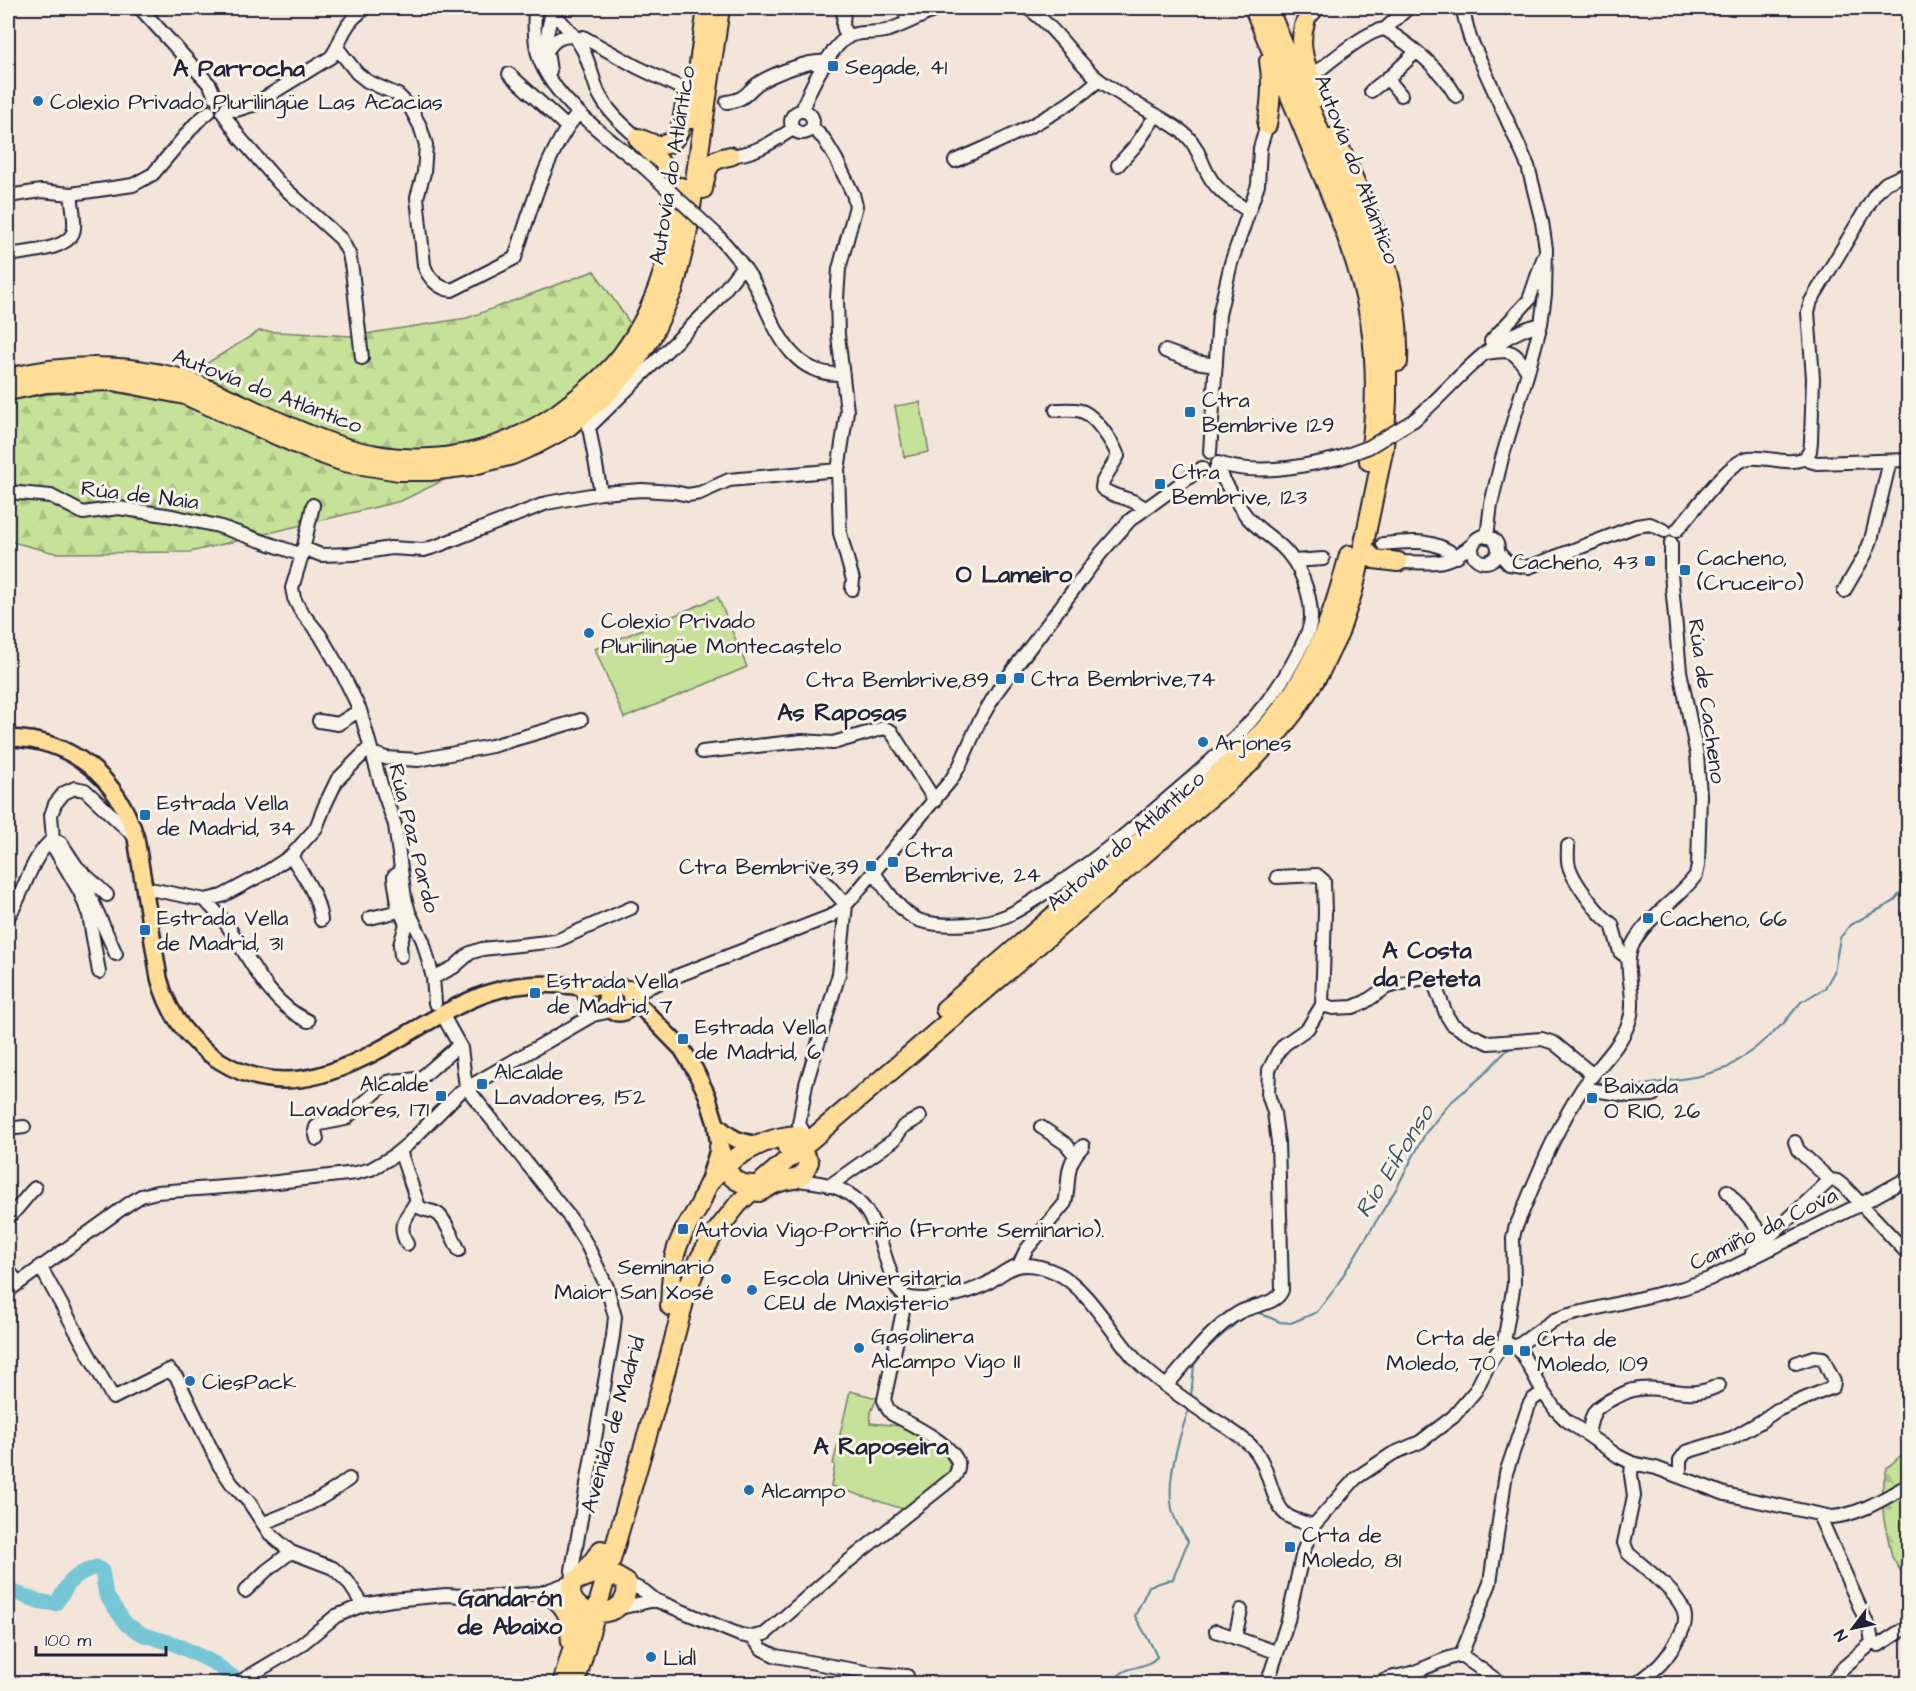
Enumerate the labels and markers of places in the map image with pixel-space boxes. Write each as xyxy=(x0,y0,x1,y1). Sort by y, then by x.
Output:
place label: Segade, 41 xyxy=(845,52,947,84)
marker: Segade, 41 xyxy=(826,59,840,73)
place label: Colexio Privado Plurilingüe Las Acacias xyxy=(50,87,443,119)
marker: Colexio Privado Plurilingüe Las Acacias xyxy=(31,94,45,108)
place label: Ctra Bembrive 129 xyxy=(1202,385,1335,441)
marker: Ctra Bembrive 129 xyxy=(1183,405,1197,419)
place label: Ctra Bembrive, 123 xyxy=(1172,457,1307,513)
marker: Ctra Bembrive, 123 xyxy=(1153,477,1167,491)
place label: Cacheno, (Cruceiro) xyxy=(1697,543,1804,599)
place label: Cacheno, 43 xyxy=(1512,547,1638,578)
marker: Cacheno, 43 xyxy=(1643,554,1657,568)
marker: Cacheno, (Cruceiro) xyxy=(1678,563,1692,577)
place label: Colexio Privado Plurilingüe Montecastelo xyxy=(601,606,842,663)
marker: Colexio Privado Plurilingüe Montecastelo xyxy=(582,626,596,640)
place label: Ctra Bembrive,74 xyxy=(1031,664,1216,695)
place label: Ctra Bembrive,89 xyxy=(806,665,989,696)
marker: Ctra Bembrive,74 xyxy=(1012,671,1026,685)
marker: Ctra Bembrive,89 xyxy=(994,672,1008,686)
place label: Arjones xyxy=(1215,728,1291,759)
marker: Arjones xyxy=(1196,735,1210,749)
place label: Estrada Vella de Madrid, 34 xyxy=(157,788,295,844)
marker: Estrada Vella de Madrid, 34 xyxy=(138,808,152,822)
place label: Ctra Bembrive, 24 xyxy=(905,835,1041,891)
place label: Ctra Bembrive,39 xyxy=(679,852,859,883)
marker: Ctra Bembrive, 24 xyxy=(886,855,900,869)
marker: Ctra Bembrive,39 xyxy=(864,859,878,873)
place label: Estrada Vella de Madrid, 31 xyxy=(157,903,288,959)
place label: Cacheno, 66 xyxy=(1660,904,1787,935)
marker: Cacheno, 66 xyxy=(1641,911,1655,925)
marker: Estrada Vella de Madrid, 31 xyxy=(138,923,152,937)
place label: Estrada Vella de Madrid, 7 xyxy=(547,966,678,1022)
marker: Estrada Vella de Madrid, 7 xyxy=(528,986,542,1000)
place label: Estrada Vella de Madrid, 6 xyxy=(695,1012,826,1068)
marker: Estrada Vella de Madrid, 6 xyxy=(676,1032,690,1046)
place label: Alcalde Lavadores, 152 xyxy=(494,1057,646,1113)
place label: Alcalde Lavadores, 171 xyxy=(289,1069,429,1125)
place label: Baixada O RIO, 26 xyxy=(1604,1071,1701,1127)
marker: Alcalde Lavadores, 152 xyxy=(475,1077,489,1091)
marker: Alcalde Lavadores, 171 xyxy=(434,1089,448,1103)
marker: Baixada O RIO, 26 xyxy=(1585,1091,1599,1105)
place label: Autovia Vigo-Porriño (Fronte Seminario). xyxy=(695,1215,1104,1247)
marker: Autovia Vigo-Porriño (Fronte Seminario). xyxy=(676,1222,690,1236)
place label: Seminario Maior San Xosé xyxy=(554,1252,715,1308)
place label: Escola Universitaria CEU de Maxisterio xyxy=(764,1263,961,1319)
marker: Seminario Maior San Xosé xyxy=(719,1272,733,1286)
marker: Escola Universitaria CEU de Maxisterio xyxy=(745,1283,759,1297)
place label: Gasolinera Alcampo Vigo II xyxy=(871,1321,1021,1378)
place label: Crta de Moledo, 70 xyxy=(1386,1323,1496,1379)
place label: Crta de Moledo, 109 xyxy=(1537,1324,1649,1380)
marker: Gasolinera Alcampo Vigo II xyxy=(852,1341,866,1355)
marker: Crta de Moledo, 70 xyxy=(1501,1343,1515,1357)
marker: Crta de Moledo, 109 xyxy=(1518,1344,1532,1358)
place label: CiesPack xyxy=(202,1367,297,1398)
marker: CiesPack xyxy=(183,1374,197,1388)
place label: Alcampo xyxy=(761,1476,846,1507)
marker: Alcampo xyxy=(742,1483,756,1497)
place label: Crta de Moledo, 81 xyxy=(1302,1520,1402,1576)
marker: Crta de Moledo, 81 xyxy=(1283,1540,1297,1554)
place label: Lidl xyxy=(663,1643,696,1674)
marker: Lidl xyxy=(644,1650,658,1664)

